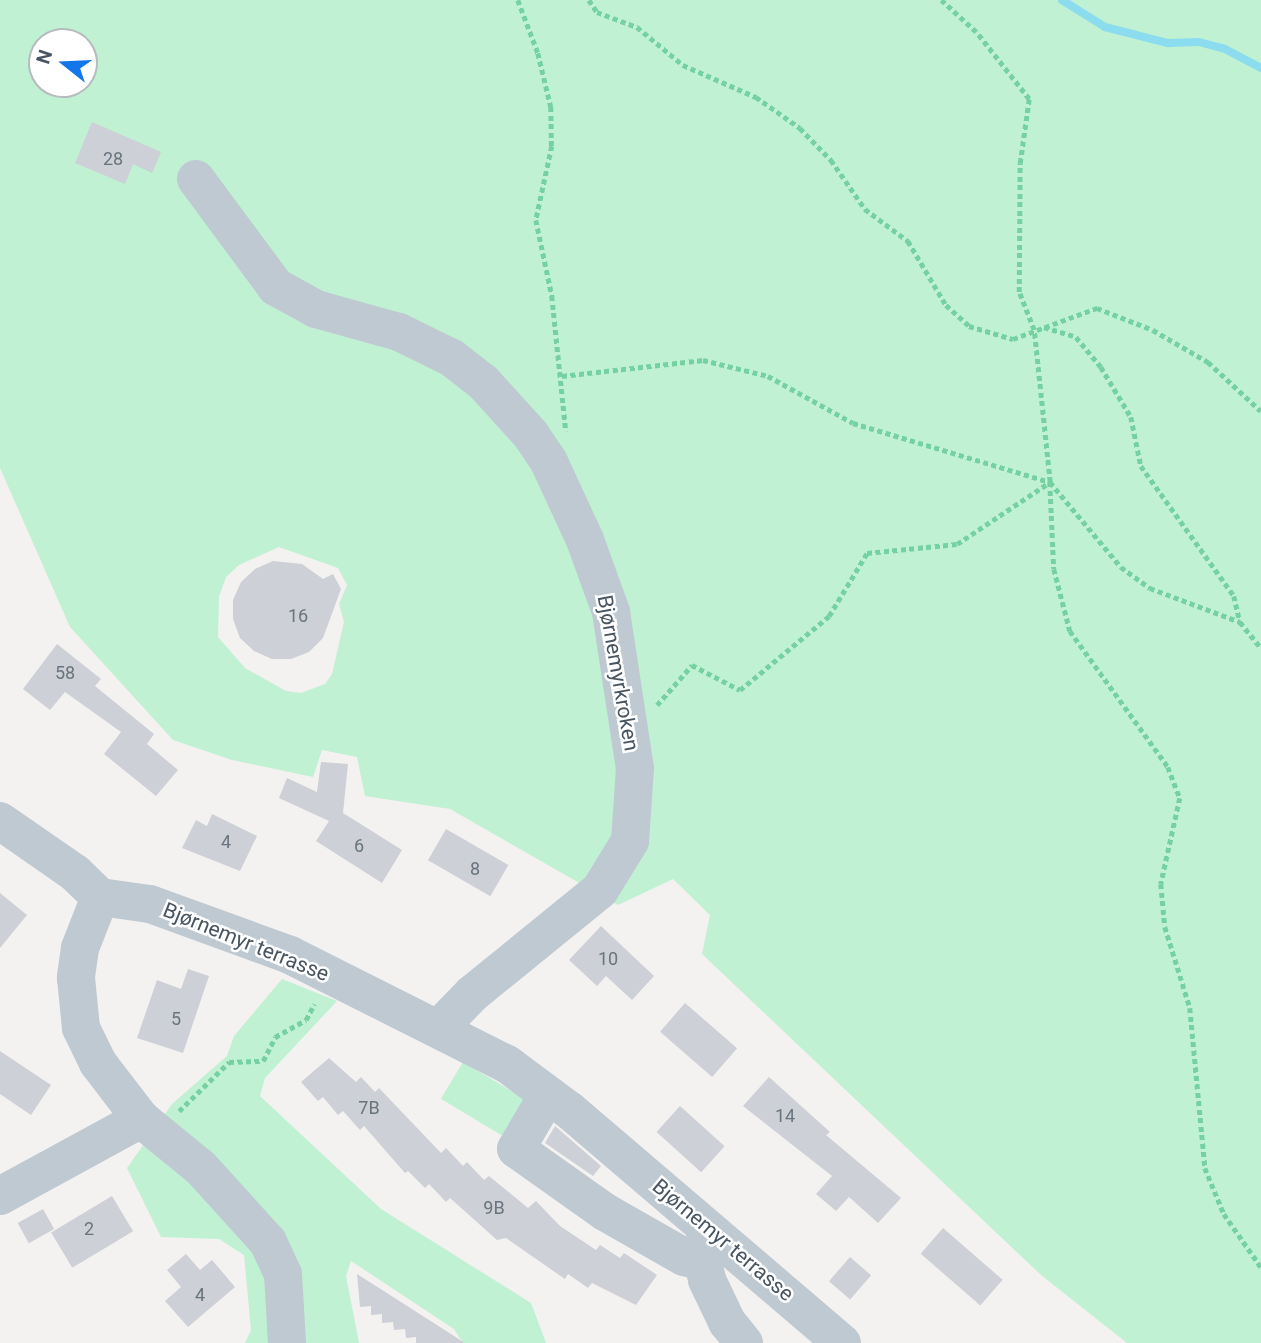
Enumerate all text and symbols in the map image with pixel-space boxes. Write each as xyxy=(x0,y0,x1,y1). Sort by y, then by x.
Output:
north arrow xyxy=(28,28,98,98)
text: N xyxy=(31,47,57,67)
house number: 28 xyxy=(103,148,123,170)
street label: Bjørnemyrkroken xyxy=(592,593,644,753)
house number: 16 xyxy=(288,605,308,627)
house number: 58 xyxy=(55,662,75,684)
house number: 4 xyxy=(221,831,231,853)
house number: 6 xyxy=(354,835,364,857)
house number: 8 xyxy=(470,858,480,880)
street label: Bjørnemyr terrasse xyxy=(159,897,333,987)
house number: 10 xyxy=(598,948,618,970)
house number: 5 xyxy=(171,1008,181,1030)
house number: 7B xyxy=(358,1097,380,1119)
house number: 14 xyxy=(775,1105,795,1127)
street label: Bjørnemyr terrasse xyxy=(647,1174,799,1306)
house number: 9B xyxy=(483,1197,505,1219)
house number: 2 xyxy=(84,1218,94,1240)
house number: 4 xyxy=(195,1284,205,1306)

